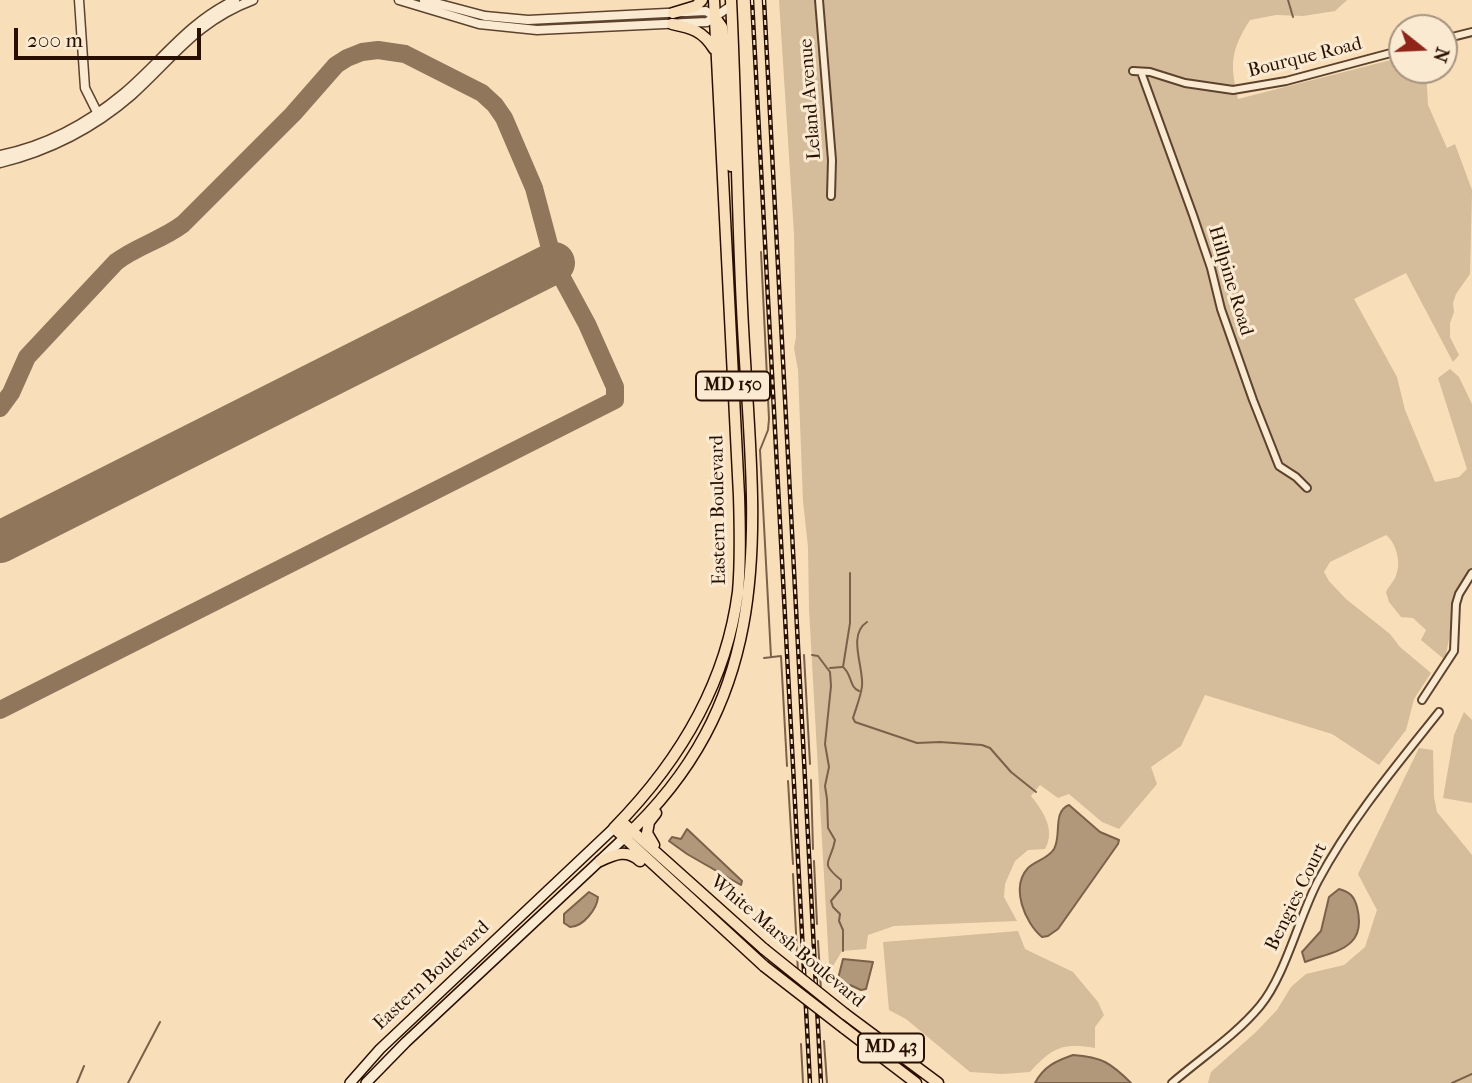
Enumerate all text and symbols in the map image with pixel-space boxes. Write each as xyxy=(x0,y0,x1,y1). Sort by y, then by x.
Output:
scale bar xyxy=(18,14,205,58)
north arrow xyxy=(1388,14,1458,84)
text: 200 m xyxy=(27,28,83,52)
street label: Bourque Road xyxy=(1246,33,1364,83)
street label: Leland Avenue xyxy=(795,38,827,160)
text: N xyxy=(1428,45,1454,65)
street label: Hillpine Road xyxy=(1202,223,1258,339)
road number: MD 150 xyxy=(696,372,770,400)
street label: Eastern Boulevard xyxy=(706,435,732,585)
street label: Bengies Court xyxy=(1261,839,1333,955)
street label: White Marsh Boulevard xyxy=(705,871,869,1013)
street label: Eastern Boulevard xyxy=(369,917,495,1035)
road number: MD 43 xyxy=(858,1034,924,1063)

